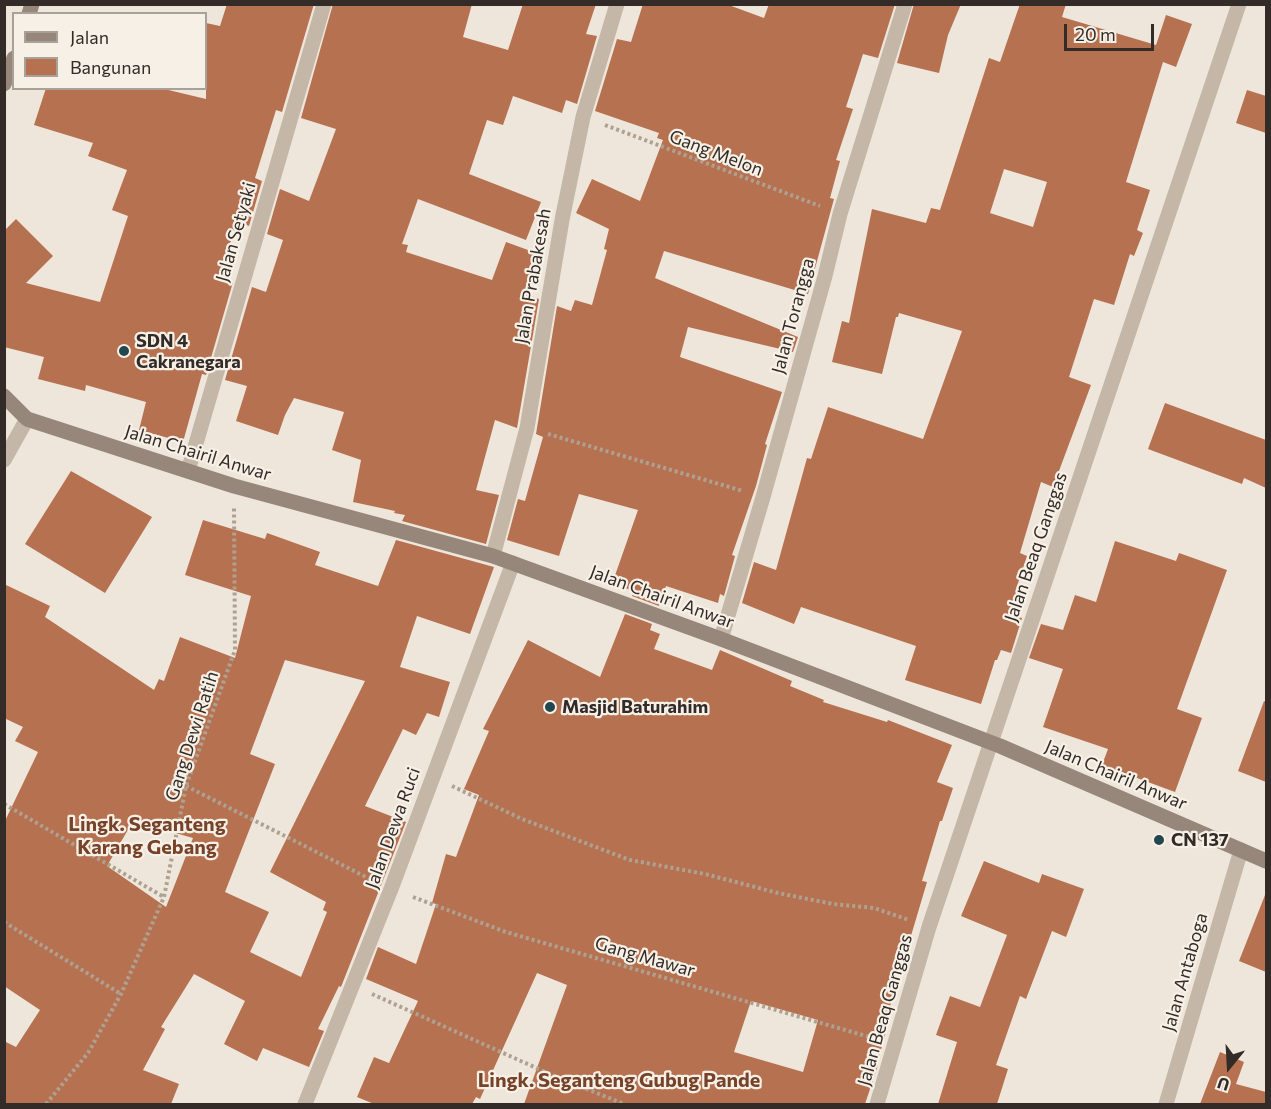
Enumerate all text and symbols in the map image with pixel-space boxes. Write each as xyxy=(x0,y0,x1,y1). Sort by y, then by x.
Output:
legend xyxy=(12,12,207,90)
scale bar xyxy=(1067,12,1157,50)
text: 20 m xyxy=(1075,23,1116,45)
text: Jalan xyxy=(70,26,109,48)
text: Bangunan xyxy=(70,56,151,78)
street label: Gang Melon xyxy=(666,125,766,181)
street label: Jalan Setyaki xyxy=(211,180,261,284)
street label: Jalan Prabakesah xyxy=(510,207,556,345)
street label: Jalan Torangga xyxy=(767,256,819,376)
place label: SDN 4 Cakranegara xyxy=(136,330,241,372)
marker: SDN 4 Cakranegara xyxy=(117,344,131,358)
street label: Jalan Chairil Anwar xyxy=(122,420,274,486)
street label: Jalan Beaq Ganggas xyxy=(1000,469,1072,625)
street label: Jalan Chairil Anwar xyxy=(587,561,737,633)
street label: Gang Dewi Ratih xyxy=(161,669,223,803)
place label: Masjid Baturahim xyxy=(562,696,708,718)
marker: Masjid Baturahim xyxy=(543,700,557,714)
street label: Jalan Chairil Anwar xyxy=(1042,735,1190,815)
street label: Jalan Dewa Ruci xyxy=(361,764,425,892)
district label: Lingk. Seganteng Karang Gebang xyxy=(68,812,226,859)
place label: CN 137 xyxy=(1171,829,1229,851)
marker: CN 137 xyxy=(1152,833,1166,847)
street label: Jalan Antaboga xyxy=(1158,910,1212,1034)
street label: Gang Mawar xyxy=(592,932,698,982)
street label: Jalan Beaq Ganggas xyxy=(853,932,917,1088)
north arrow xyxy=(1199,1037,1259,1097)
district label: Lingk. Seganteng Gubug Pande xyxy=(478,1068,760,1092)
text: U xyxy=(1215,1074,1232,1095)

